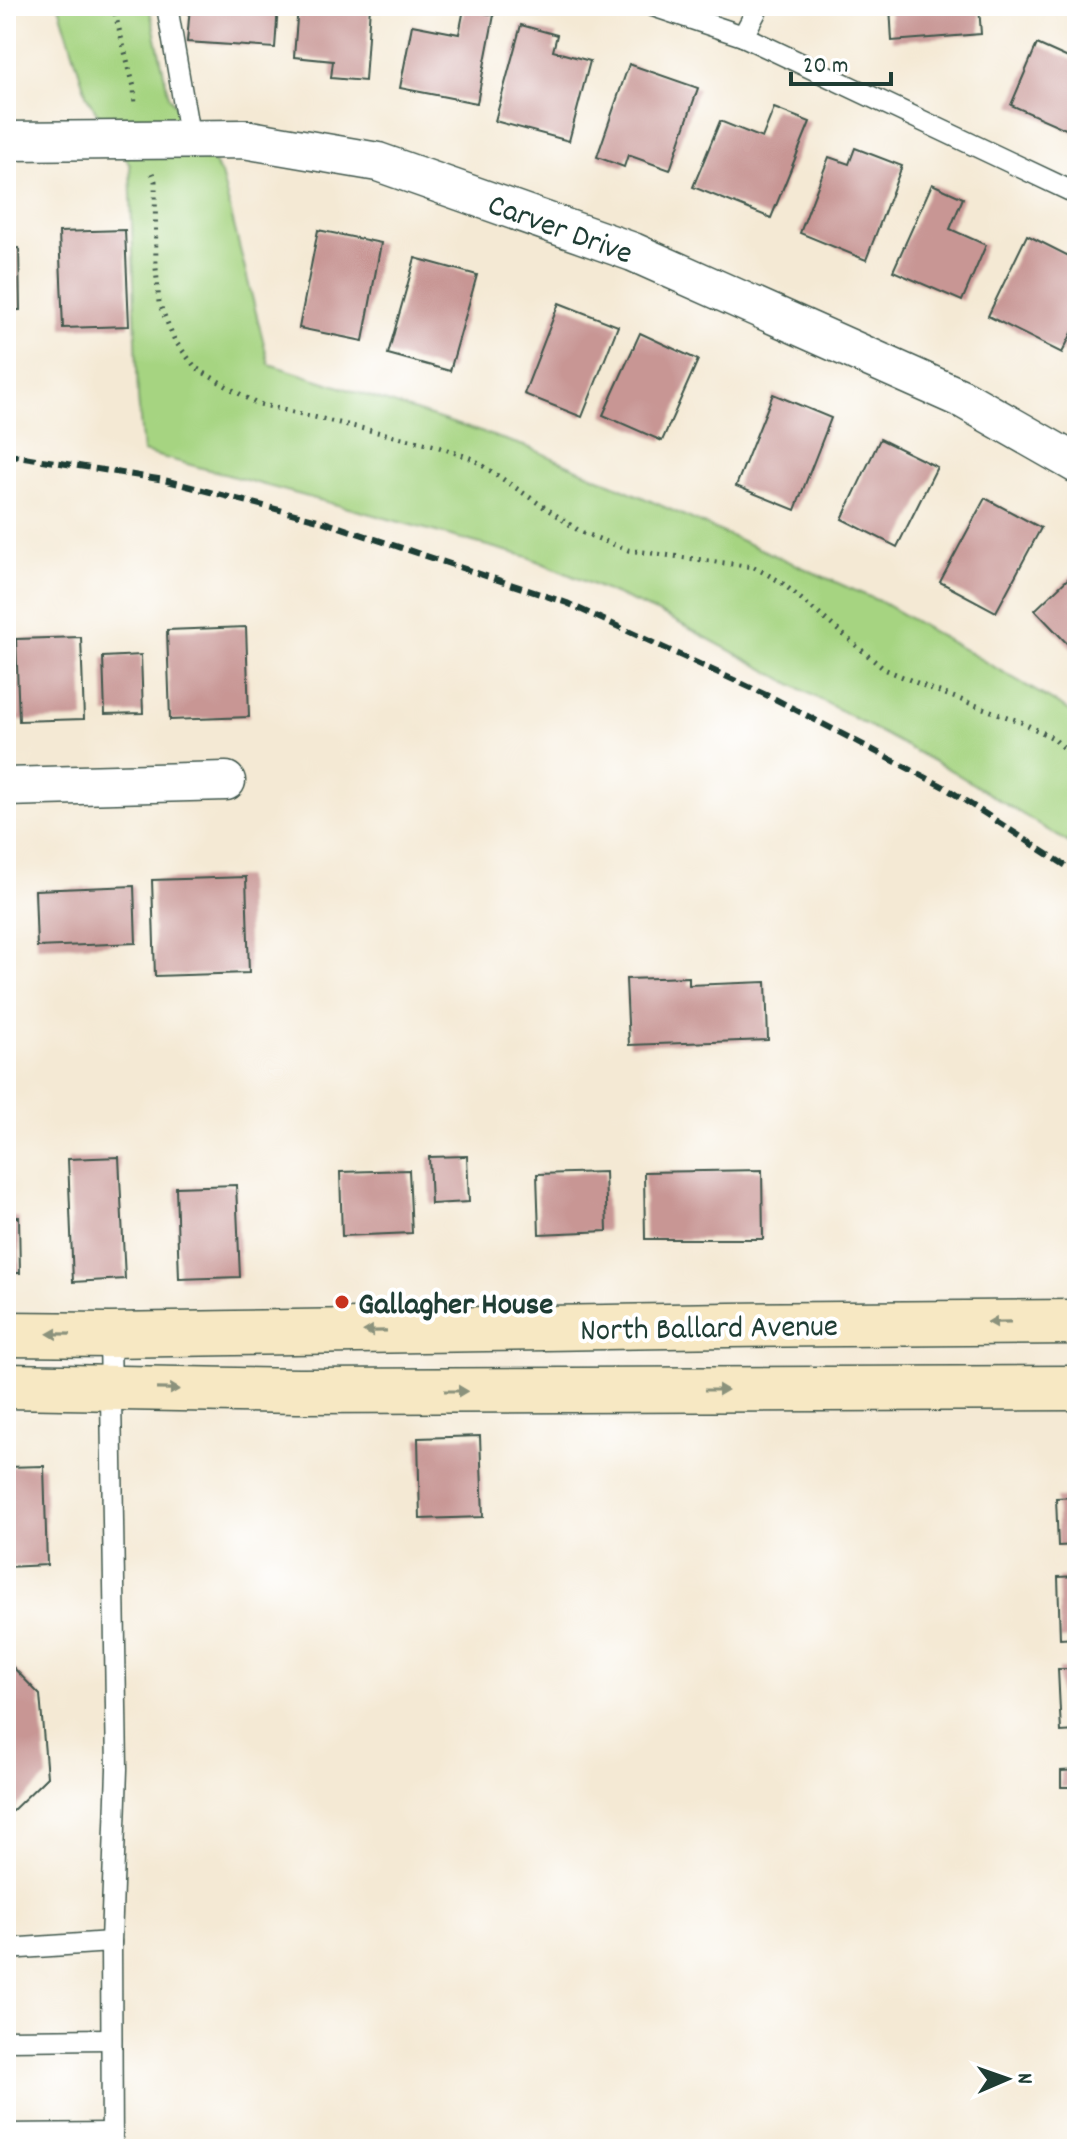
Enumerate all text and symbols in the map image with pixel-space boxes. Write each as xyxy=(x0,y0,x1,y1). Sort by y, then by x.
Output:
scale bar xyxy=(791,36,891,86)
text: 20 m xyxy=(803,50,849,84)
street label: Carver Drive xyxy=(480,184,638,279)
place label: Gallagher House xyxy=(358,1284,553,1330)
marker: Gallagher House xyxy=(333,1293,351,1311)
street label: North Ballard Avenue xyxy=(580,1306,838,1356)
one-way arrow xyxy=(986,1316,1011,1329)
one-way arrow xyxy=(362,1324,387,1337)
one-way arrow xyxy=(46,1328,71,1340)
one-way arrow xyxy=(156,1383,181,1395)
one-way arrow xyxy=(704,1384,729,1396)
one-way arrow xyxy=(444,1385,469,1397)
north arrow xyxy=(967,2039,1047,2119)
text: N xyxy=(1008,2072,1039,2085)

